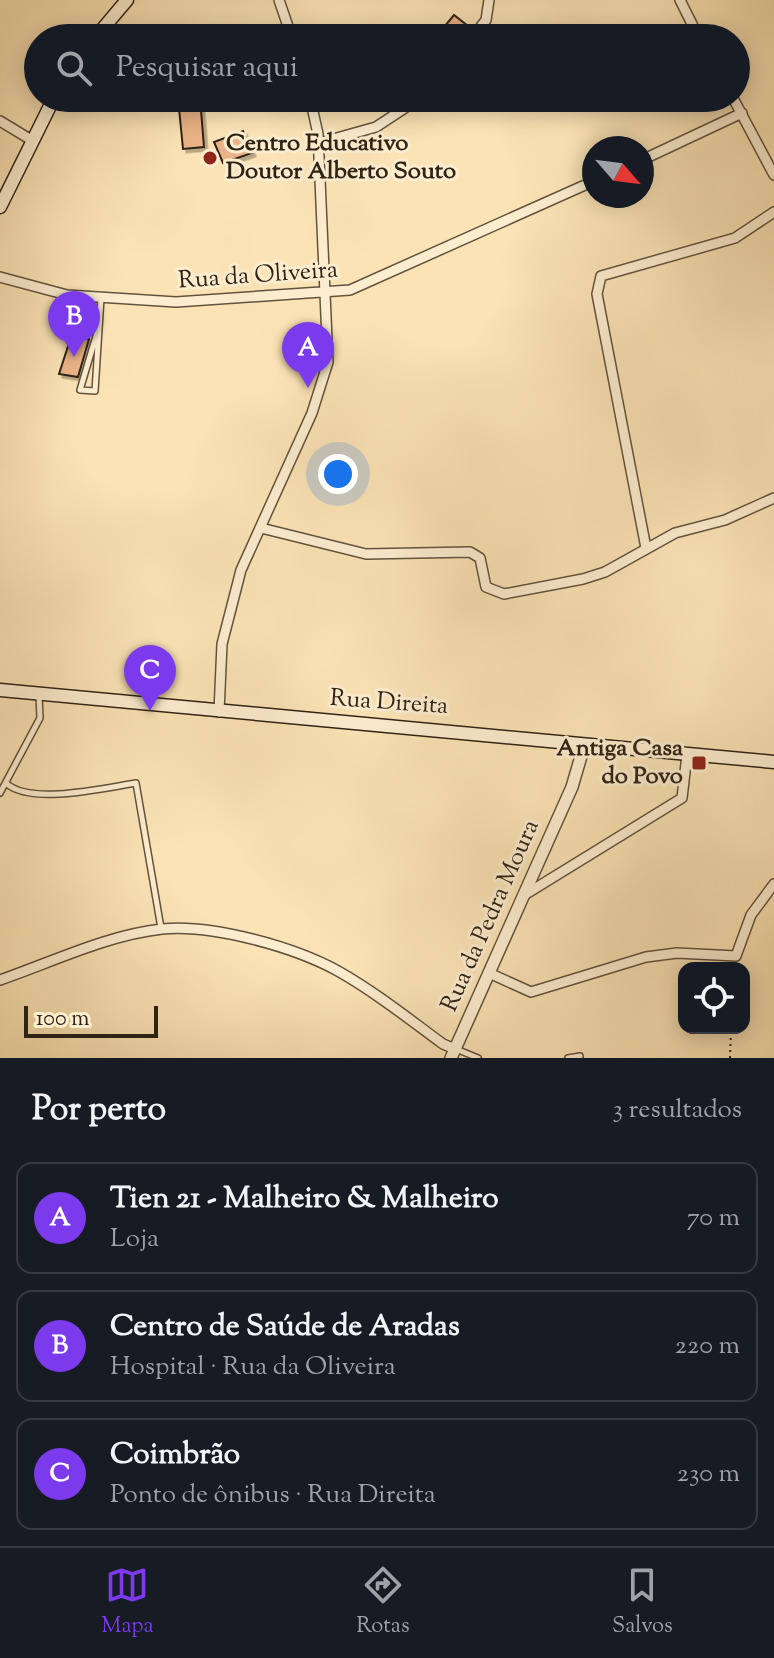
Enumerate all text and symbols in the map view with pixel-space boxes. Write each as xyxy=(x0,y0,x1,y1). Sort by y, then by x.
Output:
search box xyxy=(24,24,750,112)
icon: search xyxy=(52,46,96,90)
text: Pesquisar aqui xyxy=(116,47,298,90)
place label: Centro Educativo Doutor Alberto Souto xyxy=(226,127,456,189)
north arrow xyxy=(582,136,654,208)
marker: Centro Educativo Doutor Alberto Souto xyxy=(201,149,219,167)
street label: Rua da Oliveira xyxy=(177,253,339,299)
pin: B xyxy=(48,291,100,357)
pin: A xyxy=(282,322,334,388)
your location xyxy=(318,454,358,494)
pin: C xyxy=(124,645,176,711)
street label: Rua Direita xyxy=(329,682,449,724)
place label: Antiga Casa do Povo xyxy=(556,732,684,794)
marker: Antiga Casa do Povo xyxy=(690,754,708,772)
street label: Rua da Pedra Moura xyxy=(433,814,549,1018)
map controls xyxy=(678,962,750,1034)
button: locate xyxy=(678,962,750,1034)
scale bar xyxy=(24,1002,158,1038)
text: 100 m xyxy=(36,1004,89,1036)
text: Por perto xyxy=(32,1086,166,1135)
text: 3 resultados xyxy=(613,1092,742,1129)
text: Tien 21 - Malheiro & Malheiro xyxy=(110,1178,499,1221)
text: A xyxy=(49,1200,71,1237)
text: 70 m xyxy=(687,1200,740,1237)
text: Loja xyxy=(110,1221,159,1258)
text: Centro de Saúde de Aradas xyxy=(110,1306,460,1349)
text: B xyxy=(52,1328,68,1365)
text: 220 m xyxy=(675,1328,740,1365)
text: Hospital · Rua da Oliveira xyxy=(110,1349,396,1386)
text: Coimbrão xyxy=(110,1434,240,1477)
text: C xyxy=(50,1456,70,1493)
text: 230 m xyxy=(677,1456,740,1493)
text: Ponto de ônibus · Rua Direita xyxy=(110,1477,436,1514)
tab: Mapa xyxy=(101,1563,154,1643)
tab: Rotas xyxy=(356,1563,410,1643)
tab: Salvos xyxy=(612,1563,673,1643)

